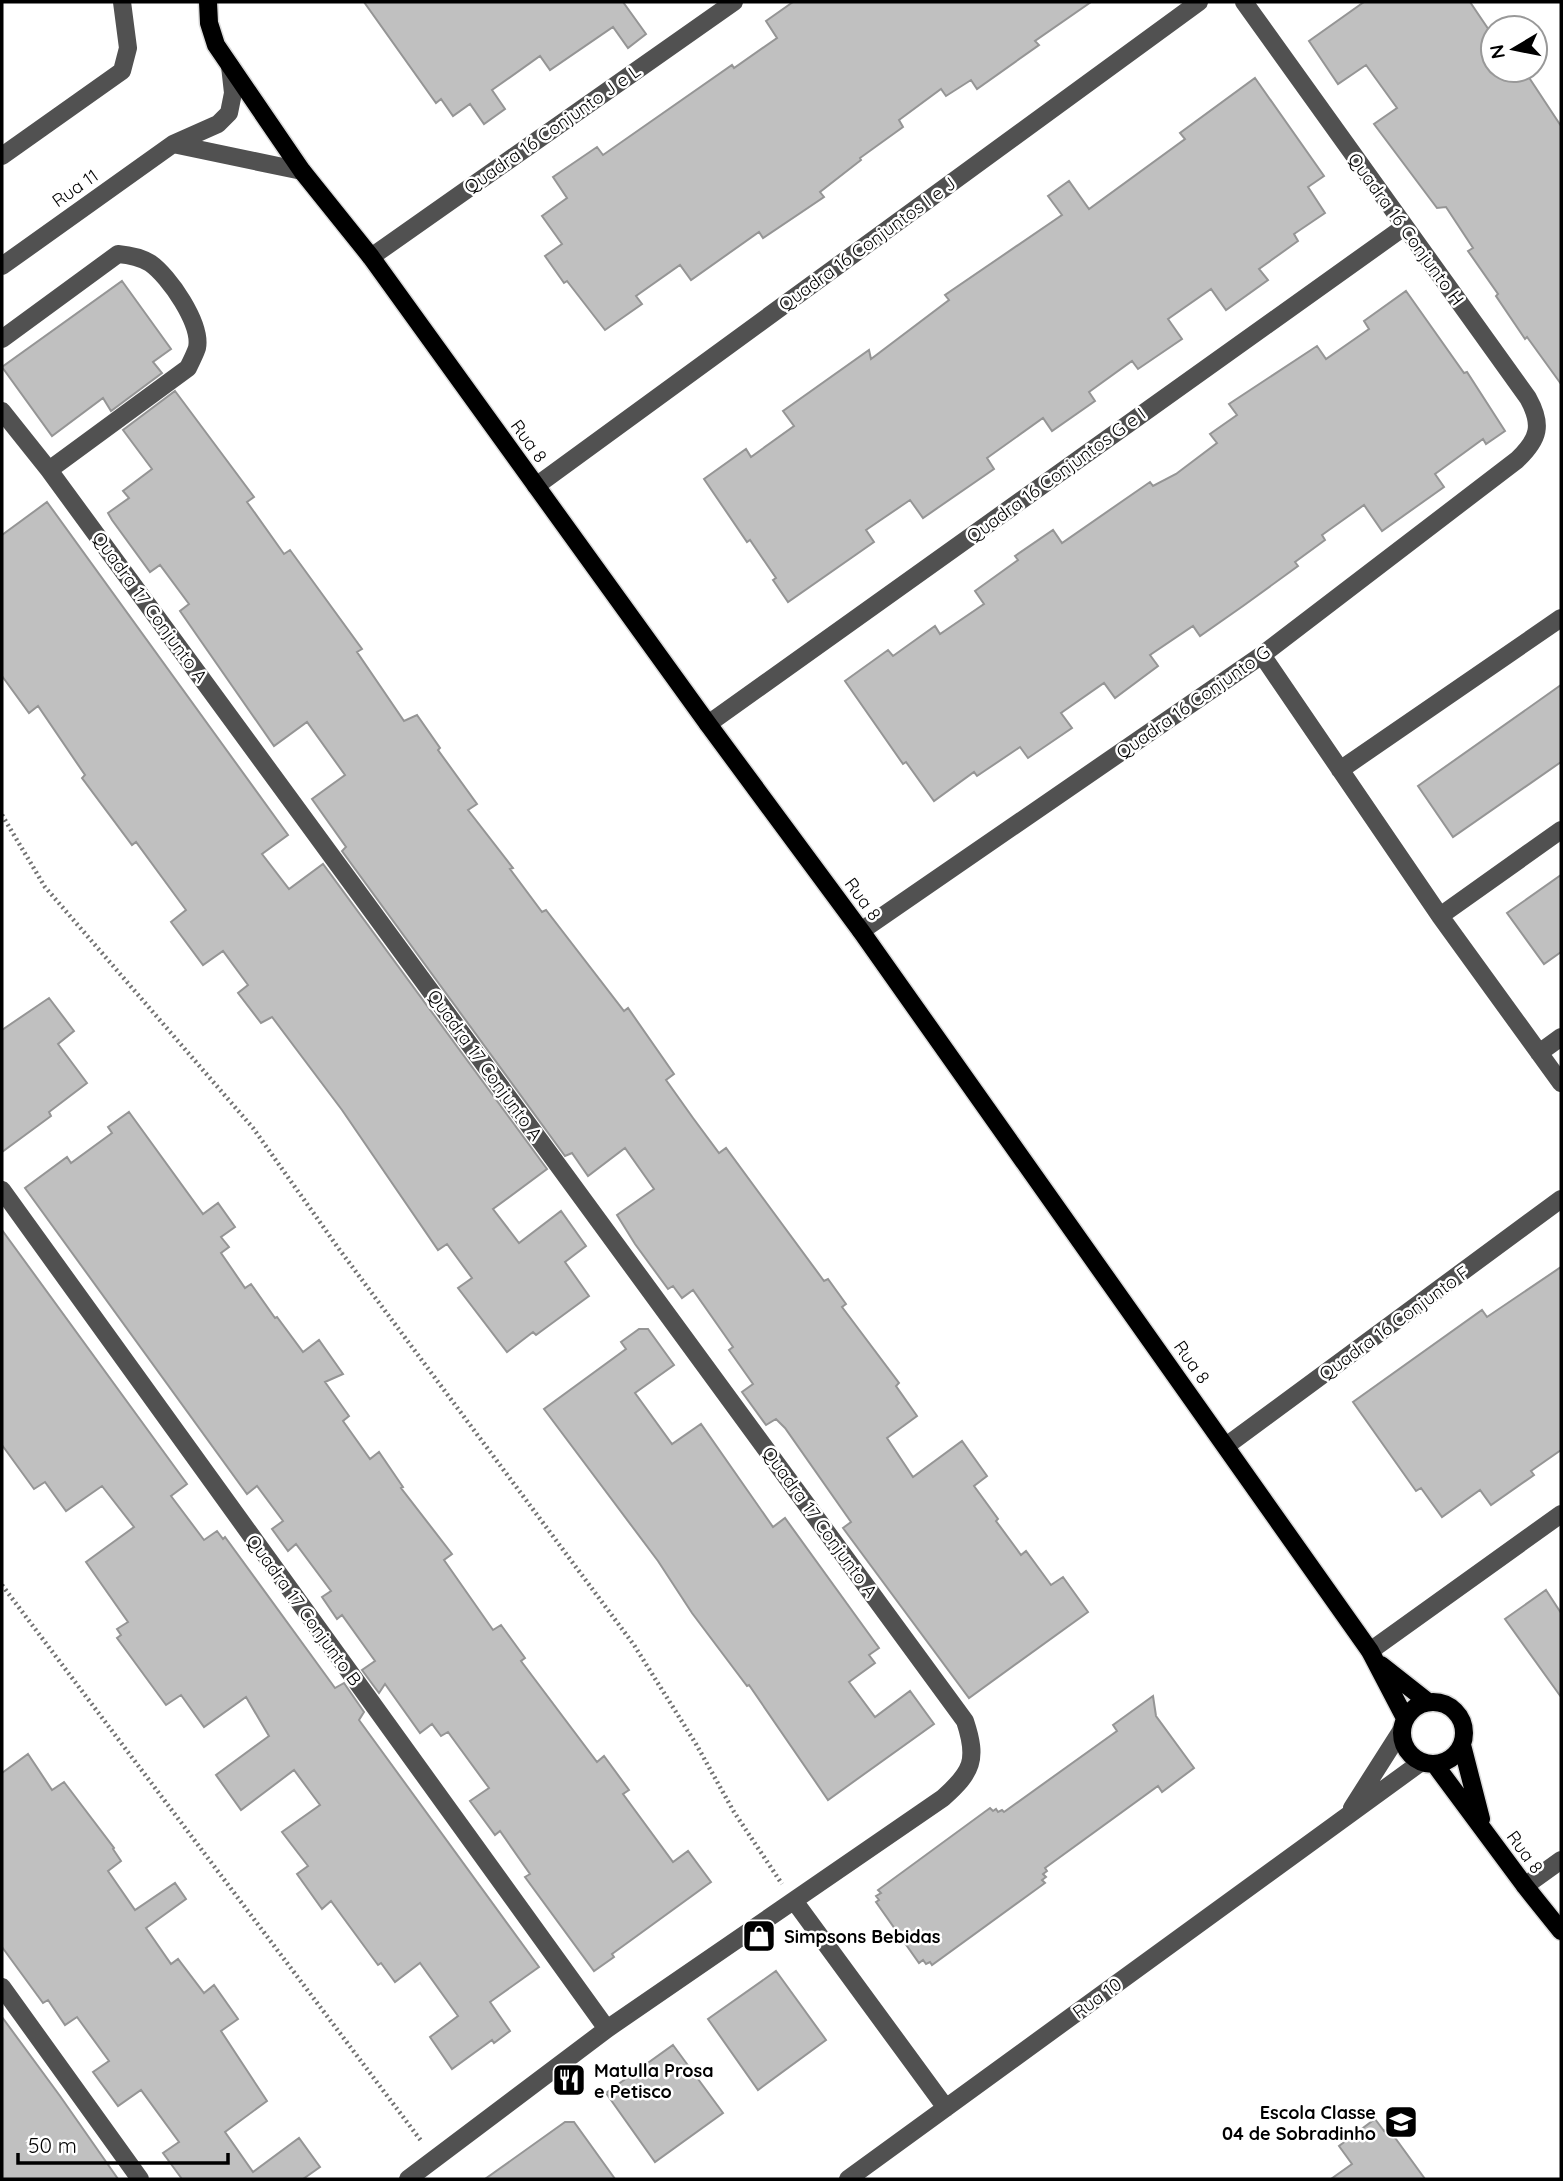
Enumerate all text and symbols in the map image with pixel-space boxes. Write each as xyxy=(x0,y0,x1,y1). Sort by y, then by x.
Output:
north arrow xyxy=(1479,14,1549,84)
text: N xyxy=(1484,43,1510,61)
street label: Quadra 16 Conjunto J e L xyxy=(459,59,645,199)
street label: Quadra 16 Conjunto H xyxy=(1343,148,1469,310)
street label: Rua 11 xyxy=(47,164,103,212)
street label: Quadra 16 Conjuntos I e J xyxy=(774,172,960,316)
street label: Quadra 16 Conjuntos G e I xyxy=(962,402,1150,548)
street label: Rua 8 xyxy=(506,415,552,467)
street label: Quadra 17 Conjunto A xyxy=(87,527,213,687)
street label: Quadra 16 Conjunto G xyxy=(1112,640,1274,764)
street label: Rua 8 xyxy=(840,873,886,925)
street label: Quadra 17 Conjunto A xyxy=(422,985,548,1145)
street label: Quadra 16 Conjunto F xyxy=(1314,1261,1474,1385)
street label: Rua 8 xyxy=(1169,1336,1215,1388)
street label: Quadra 17 Conjunto A xyxy=(757,1442,883,1602)
street label: Quadra 17 Conjunto B xyxy=(241,1530,367,1690)
street label: Rua 8 xyxy=(1502,1826,1548,1878)
shop icon: Simpsons Bebidas xyxy=(740,1917,778,1955)
place label: Simpsons Bebidas xyxy=(784,1925,941,1948)
street label: Rua 10 xyxy=(1068,1972,1126,2024)
place label: Matulla Prosa e Petisco xyxy=(594,2059,714,2103)
restaurant icon: Matulla Prosa e Petisco xyxy=(550,2061,588,2099)
place label: Escola Classe 04 de Sobradinho xyxy=(1222,2101,1376,2145)
school or university icon: Escola Classe 04 de Sobradinho xyxy=(1382,2103,1420,2141)
scale bar xyxy=(18,2122,228,2166)
text: 50 m xyxy=(28,2132,77,2158)

